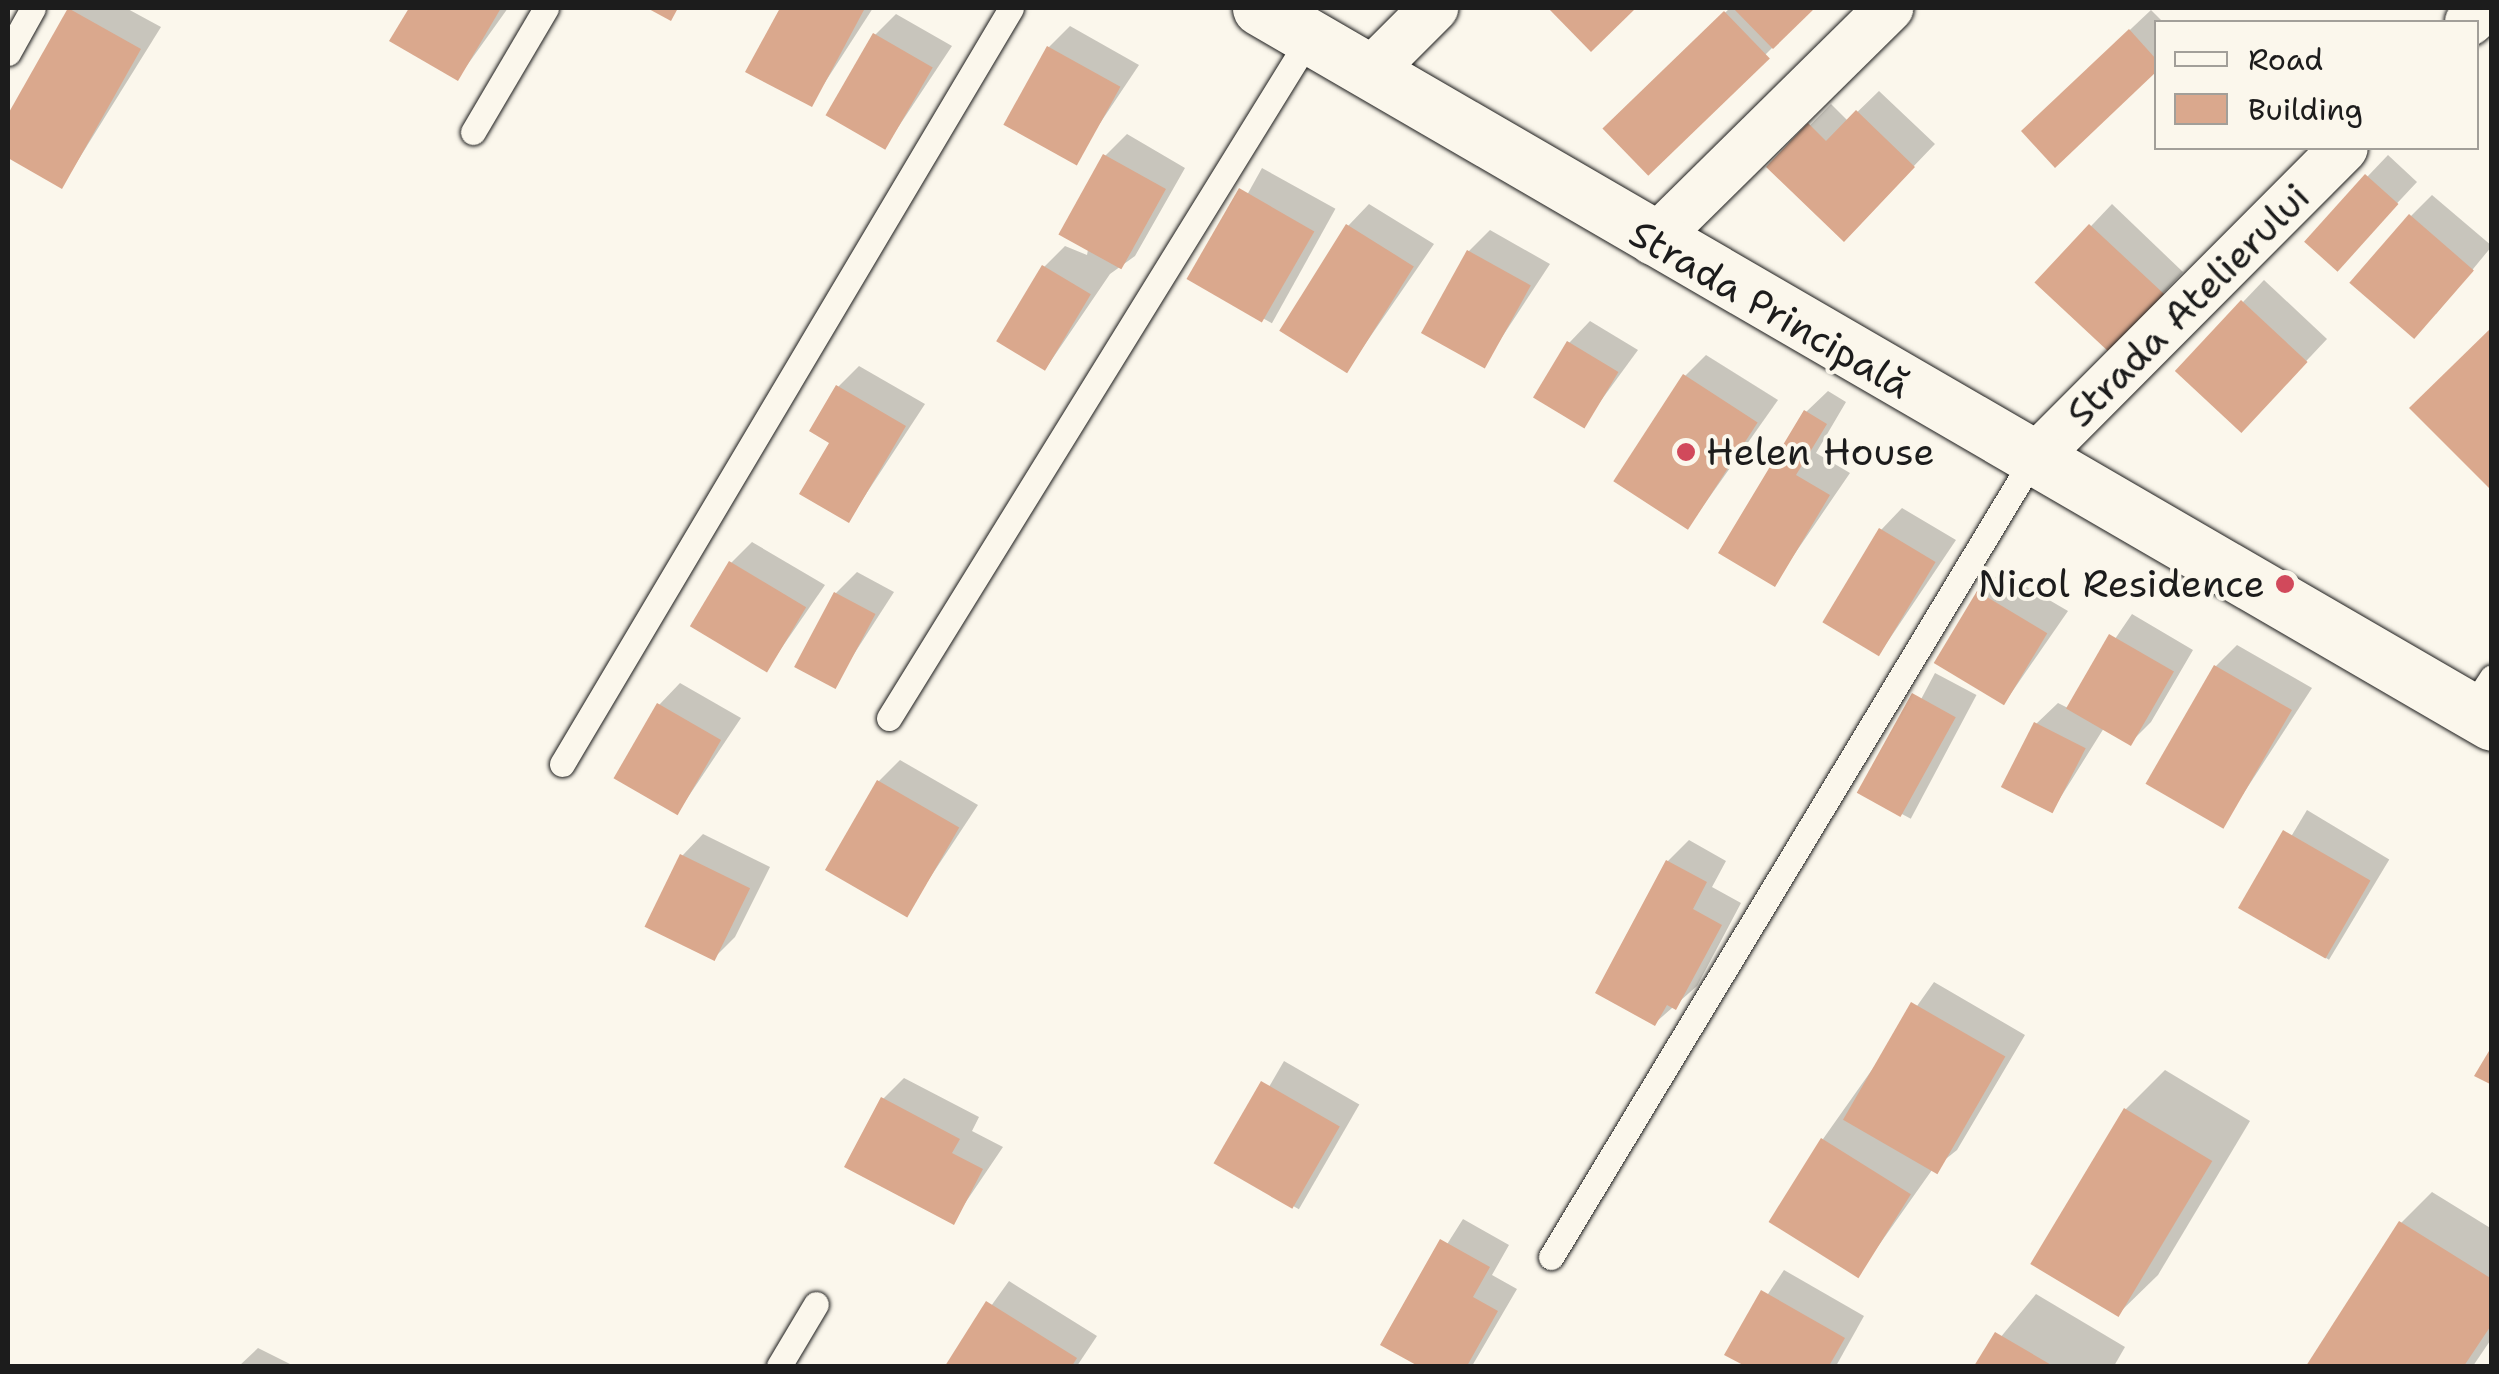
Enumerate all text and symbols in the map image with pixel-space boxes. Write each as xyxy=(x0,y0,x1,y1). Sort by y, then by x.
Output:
legend xyxy=(2154,20,2479,150)
text: Road xyxy=(2248,39,2323,80)
text: Building xyxy=(2248,89,2363,130)
street label: Strada Atelierului xyxy=(2057,174,2319,436)
street label: Strada Principală xyxy=(1622,210,1918,408)
place label: Helen House xyxy=(1706,429,1935,475)
marker: Helen House xyxy=(1675,441,1697,463)
place label: Nicol Residence xyxy=(1978,561,2265,607)
marker: Nicol Residence xyxy=(2274,573,2296,595)

